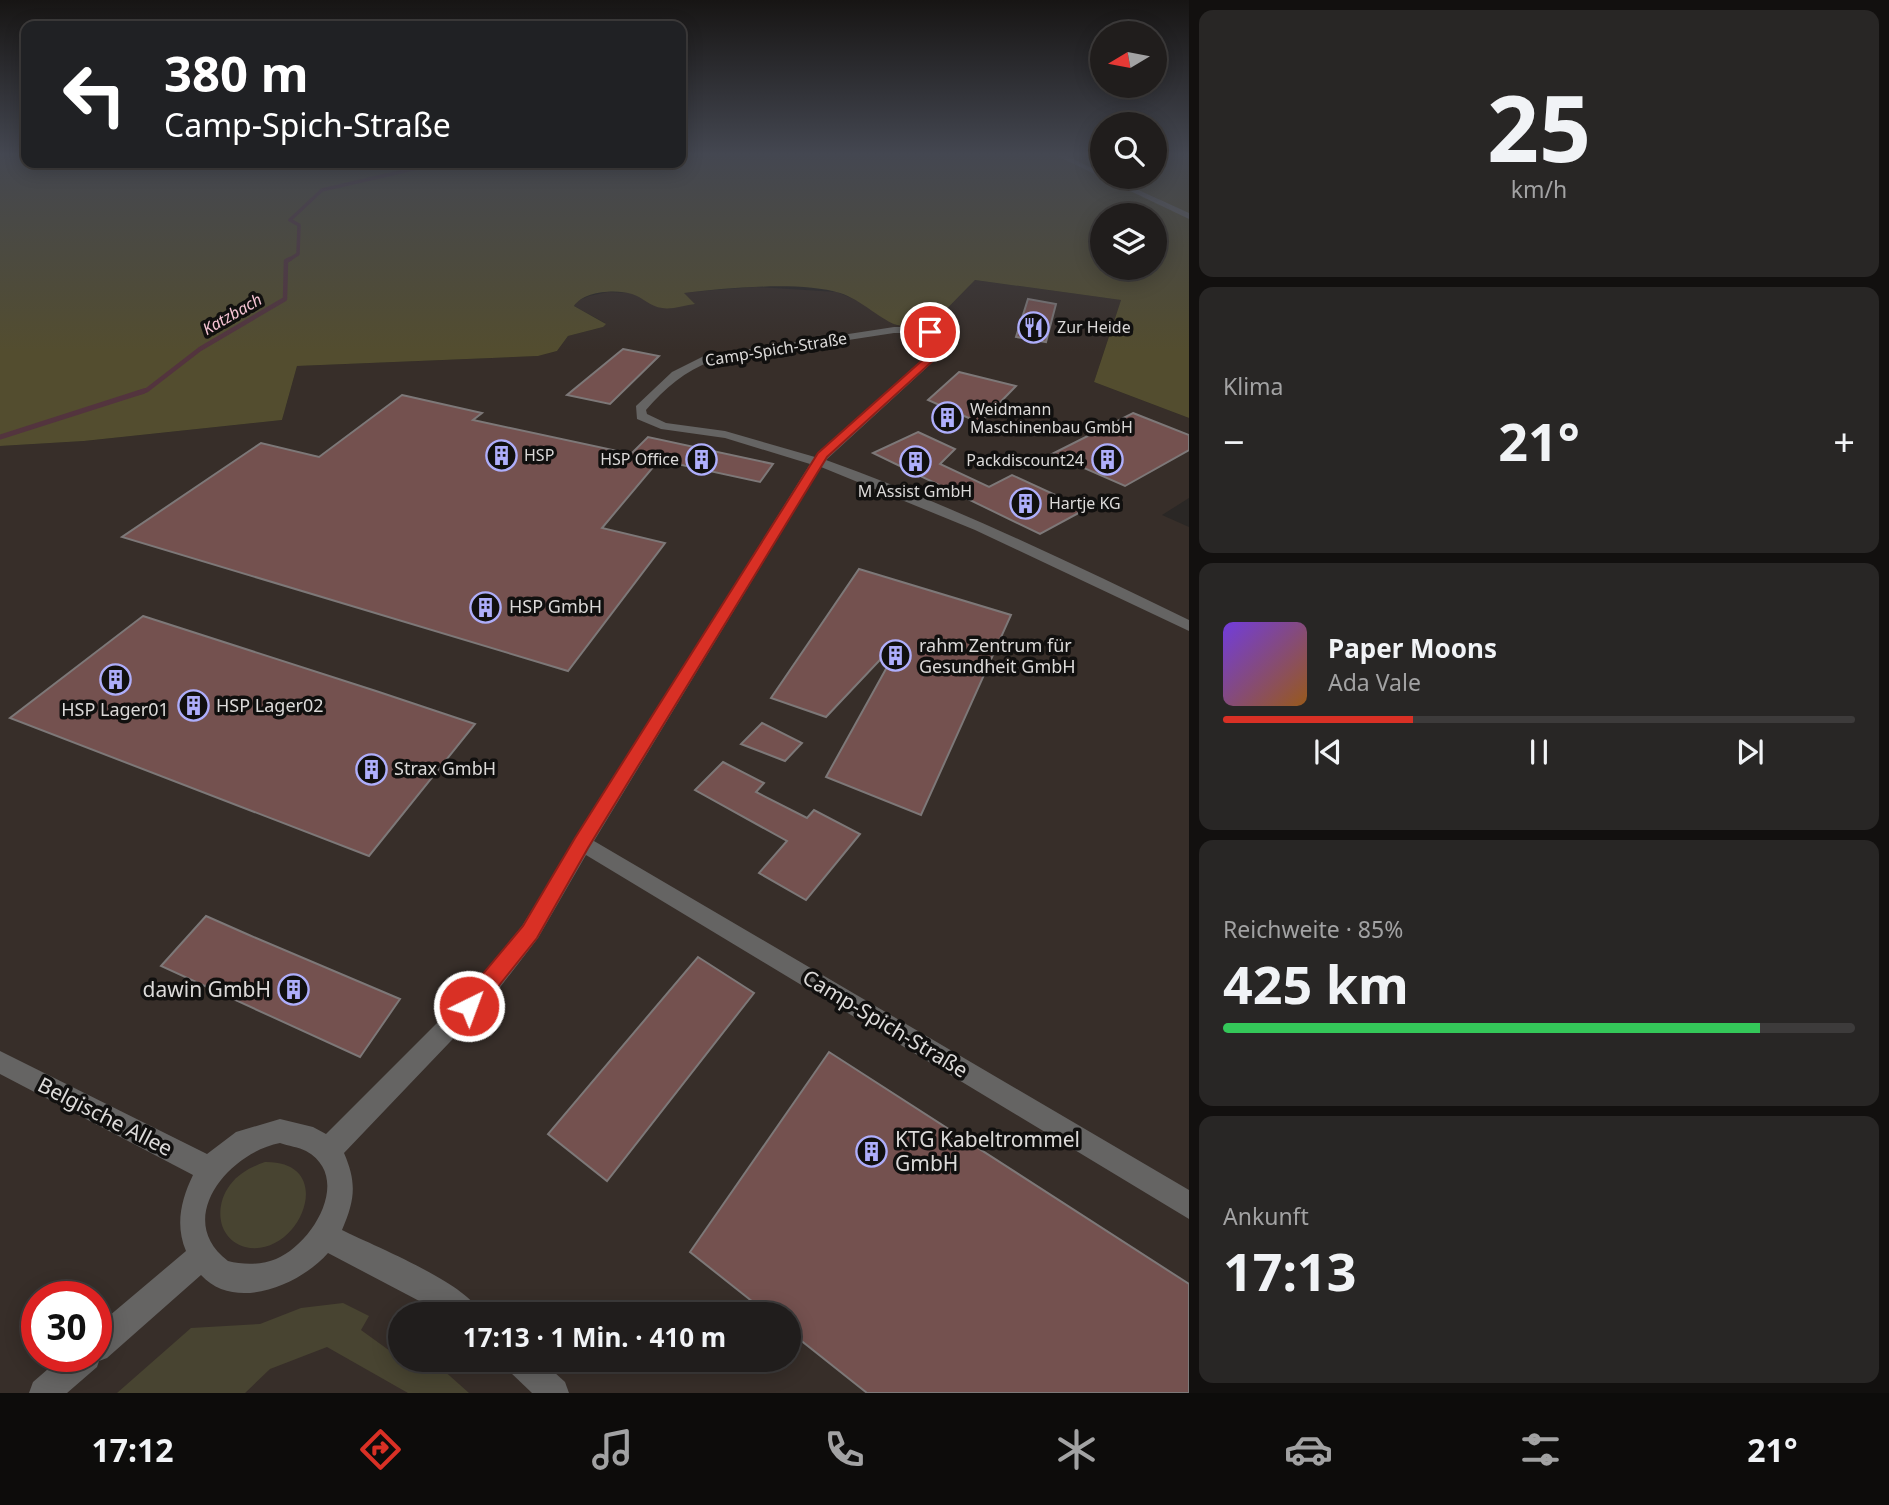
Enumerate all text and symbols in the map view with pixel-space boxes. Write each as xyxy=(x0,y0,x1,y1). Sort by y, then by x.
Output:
north arrow xyxy=(1090,21,1167,98)
map controls xyxy=(1090,21,1167,280)
text: 380 m xyxy=(164,40,309,106)
icon: left xyxy=(49,49,140,140)
text: 25 xyxy=(1487,65,1591,189)
text: Camp-Spich-Straße xyxy=(164,103,451,146)
button: search xyxy=(1090,112,1167,189)
text: km/h xyxy=(1511,173,1567,205)
button: layers xyxy=(1090,203,1167,280)
water label: Katzbach xyxy=(198,288,266,340)
pin xyxy=(900,302,960,362)
restaurant icon: Zur Heide xyxy=(1017,310,1051,344)
icon: arrive xyxy=(911,313,949,351)
place label: Zur Heide xyxy=(1057,316,1131,338)
street label: Camp-Spich-Straße xyxy=(703,327,849,371)
text: Klima xyxy=(1223,370,1284,402)
place label: Weidmann Maschinenbau GmbH xyxy=(970,398,1133,438)
building icon: Weidmann Maschinenbau GmbH xyxy=(930,401,964,435)
text: 21° xyxy=(1498,405,1580,476)
text: − xyxy=(1223,415,1245,467)
text: + xyxy=(1833,415,1855,467)
building icon: HSP xyxy=(484,438,518,472)
building icon: HSP Office xyxy=(685,442,719,476)
building icon: Packdiscount24 xyxy=(1090,443,1124,477)
place label: HSP xyxy=(524,444,554,466)
building icon: M Assist GmbH xyxy=(898,445,932,479)
place label: HSP Office xyxy=(600,448,679,470)
place label: Packdiscount24 xyxy=(966,449,1084,471)
place label: M Assist GmbH xyxy=(858,480,972,502)
building icon: Hartje KG xyxy=(1009,486,1043,520)
place label: Hartje KG xyxy=(1049,492,1121,514)
building icon: HSP GmbH xyxy=(469,590,503,624)
place label: HSP GmbH xyxy=(509,594,602,618)
text: Paper Moons xyxy=(1328,630,1497,666)
place label: rahm Zentrum für Gesundheit GmbH xyxy=(919,633,1076,678)
building icon: rahm Zentrum für Gesundheit GmbH xyxy=(879,639,913,673)
building icon: HSP Lager01 xyxy=(98,662,132,696)
text: Ada Vale xyxy=(1328,666,1421,698)
building icon: HSP Lager02 xyxy=(176,689,210,723)
place label: HSP Lager02 xyxy=(216,693,324,717)
place label: HSP Lager01 xyxy=(61,697,169,721)
icon: previous xyxy=(1309,733,1347,771)
icon: pause xyxy=(1520,733,1558,771)
icon: next xyxy=(1731,733,1769,771)
building icon: Strax GmbH xyxy=(354,752,388,786)
place label: Strax GmbH xyxy=(394,756,496,780)
text: Reichweite · 85% xyxy=(1223,913,1403,945)
text: 425 km xyxy=(1223,948,1409,1019)
street label: Camp-Spich-Straße xyxy=(798,963,973,1084)
position arrow xyxy=(432,969,506,1043)
building icon: dawin GmbH xyxy=(277,973,311,1007)
place label: dawin GmbH xyxy=(143,975,271,1003)
street label: Belgische Allee xyxy=(33,1070,178,1162)
place label: KTG Kabeltrommel GmbH xyxy=(895,1125,1080,1177)
building icon: KTG Kabeltrommel GmbH xyxy=(855,1135,889,1169)
text: Ankunft xyxy=(1223,1200,1309,1232)
text: 17:13 xyxy=(1223,1235,1357,1306)
speed limit sign: 30 xyxy=(21,1281,112,1372)
text: 17:13 · 1 Min. · 410 m xyxy=(463,1319,726,1355)
icon: directions xyxy=(356,1425,405,1474)
icon: music xyxy=(588,1425,637,1474)
icon: phone xyxy=(820,1425,869,1474)
icon: climate xyxy=(1052,1425,1101,1474)
icon: car xyxy=(1284,1425,1333,1474)
icon: filters xyxy=(1516,1425,1565,1474)
text: 17:12 xyxy=(91,1428,174,1471)
text: 21° xyxy=(1747,1428,1798,1471)

